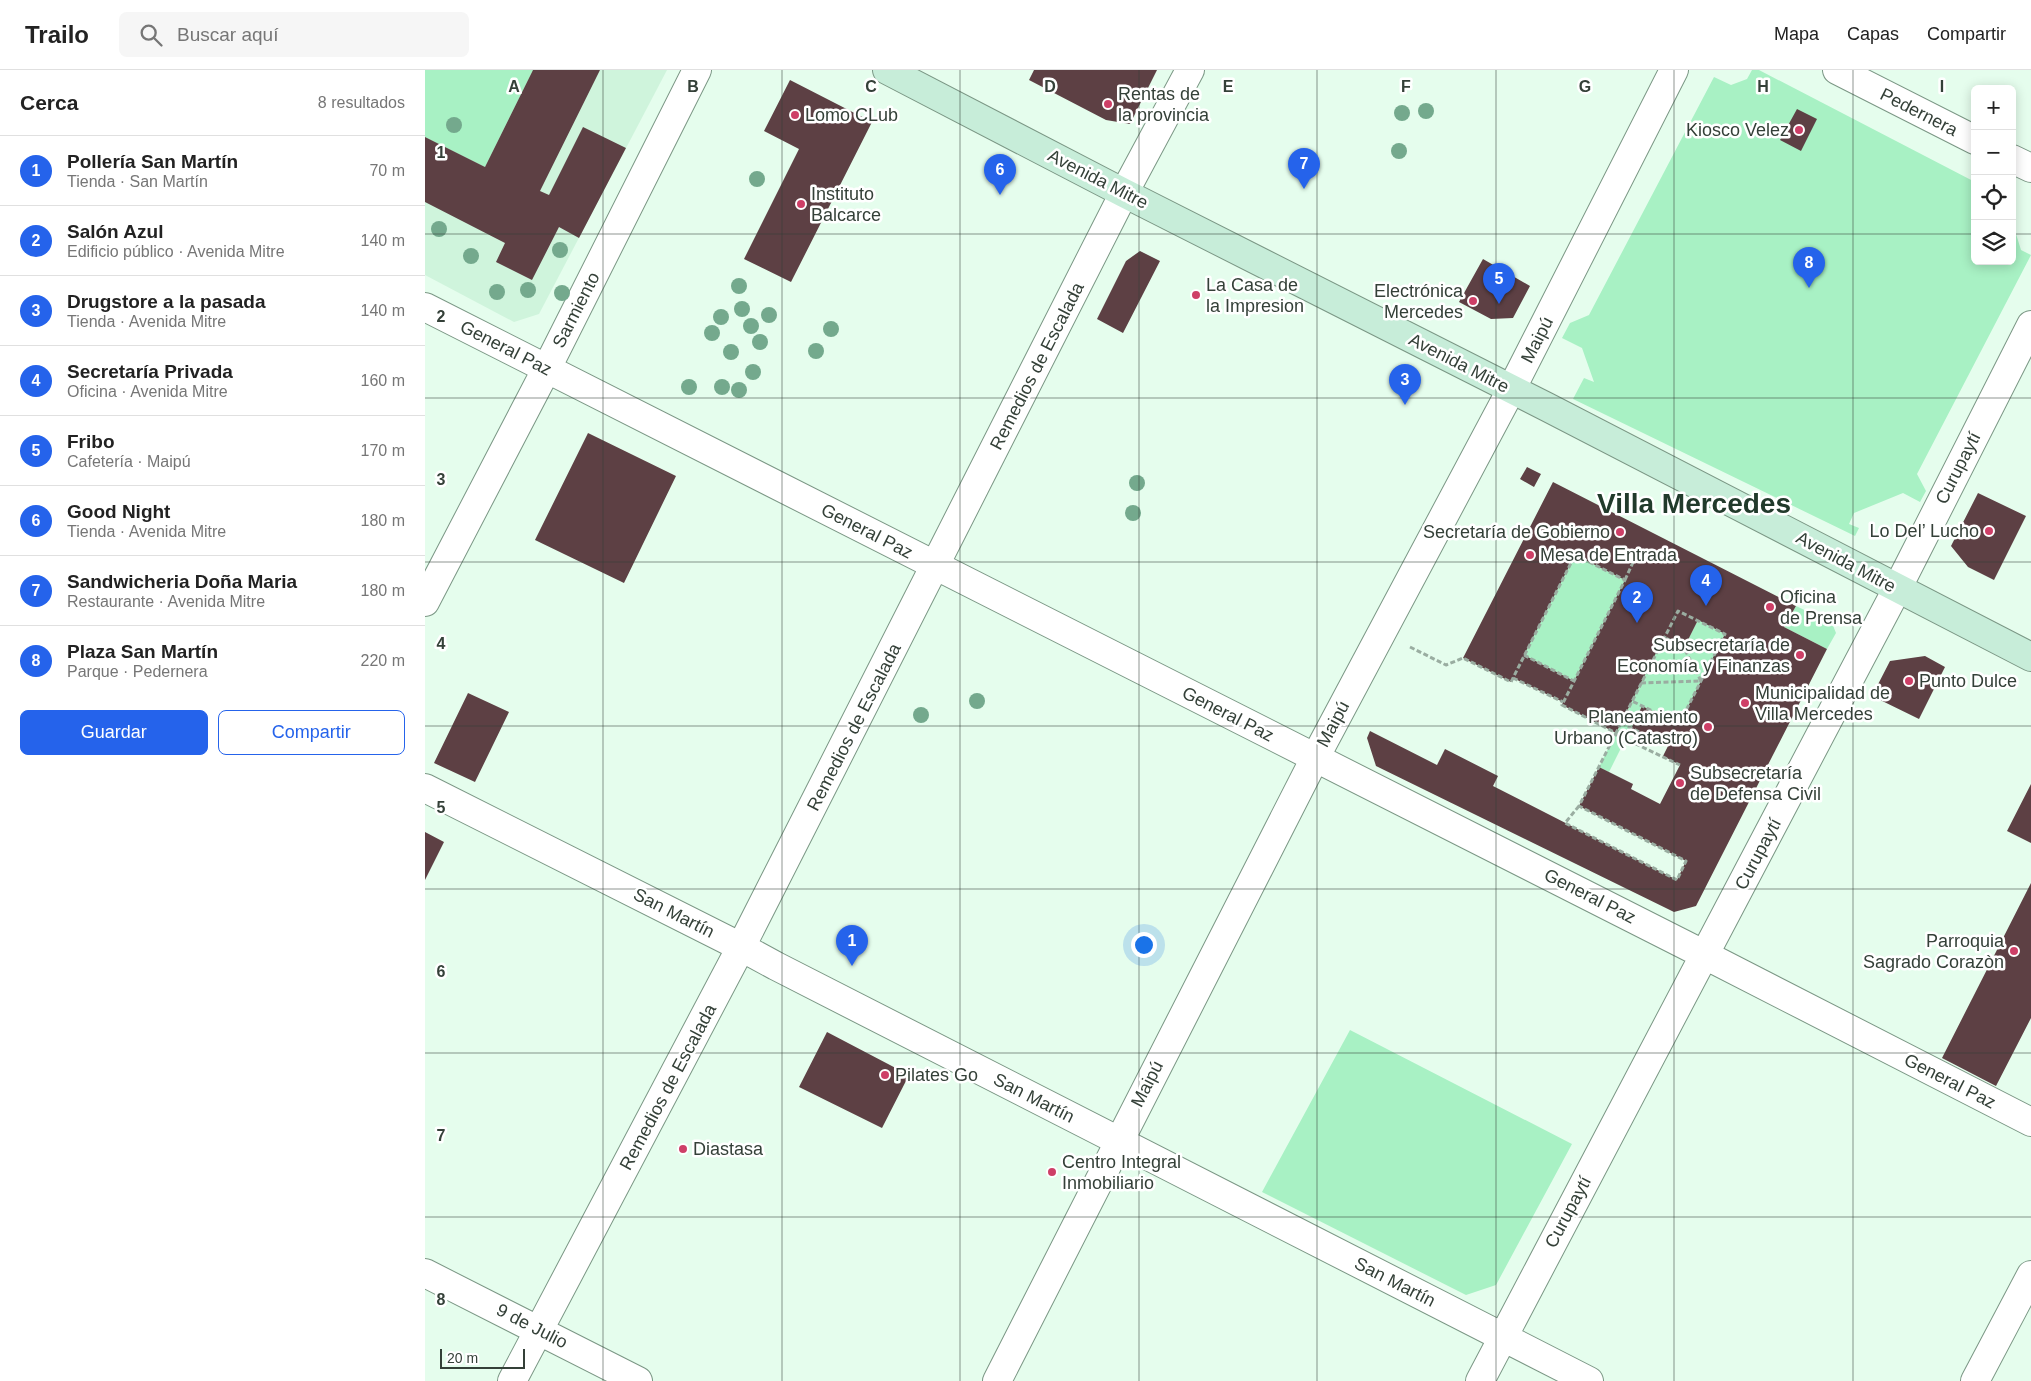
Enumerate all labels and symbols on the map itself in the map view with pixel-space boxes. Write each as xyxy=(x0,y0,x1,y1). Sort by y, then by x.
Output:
text: A xyxy=(508,78,520,95)
text: B xyxy=(687,78,699,95)
text: C xyxy=(865,78,877,95)
text: D xyxy=(1044,78,1056,95)
text: E xyxy=(1223,78,1234,95)
text: F xyxy=(1401,78,1411,95)
text: G xyxy=(1579,78,1591,95)
text: H xyxy=(1757,78,1769,95)
text: I xyxy=(1940,78,1944,95)
place label: Rentas de la provincia xyxy=(1118,84,1210,125)
street label: Pedernera xyxy=(1877,84,1962,140)
marker: Rentas de la provincia xyxy=(1102,98,1114,110)
place label: Lomo CLub xyxy=(805,105,898,125)
marker: Lomo CLub xyxy=(789,109,801,121)
place label: Kiosco Velez xyxy=(1686,120,1789,140)
marker: Kiosco Velez xyxy=(1793,124,1805,136)
text: 1 xyxy=(437,144,446,161)
street label: Avenida Mitre xyxy=(1045,145,1151,213)
pin: 7 xyxy=(1288,148,1320,189)
pin: 6 xyxy=(984,154,1016,195)
place label: Instituto Balcarce xyxy=(811,184,881,225)
marker: Instituto Balcarce xyxy=(795,198,807,210)
pin: 8 xyxy=(1793,247,1825,288)
pin: 5 xyxy=(1483,263,1515,304)
street label: Sarmiento xyxy=(548,269,604,351)
place label: La Casa de la Impresion xyxy=(1206,275,1304,316)
street label: Remedios de Escalada xyxy=(986,278,1088,453)
place label: Electrónica Mercedes xyxy=(1374,281,1464,322)
marker: La Casa de la Impresion xyxy=(1190,289,1202,301)
marker: Electrónica Mercedes xyxy=(1467,295,1479,307)
text: 2 xyxy=(437,308,446,325)
street label: Maipú xyxy=(1517,314,1557,366)
street label: General Paz xyxy=(457,316,555,380)
street label: Avenida Mitre xyxy=(1406,329,1512,397)
pin: 3 xyxy=(1389,364,1421,405)
street label: Curupaytí xyxy=(1931,429,1985,507)
text: 3 xyxy=(437,471,446,488)
district label: Villa Mercedes xyxy=(1597,488,1791,519)
street label: General Paz xyxy=(818,499,916,563)
place label: Lo Del’ Lucho xyxy=(1870,521,1979,541)
place label: Secretaría de Gobierno xyxy=(1423,522,1610,542)
marker: Lo Del’ Lucho xyxy=(1983,525,1995,537)
marker: Secretaría de Gobierno xyxy=(1614,526,1626,538)
street label: Avenida Mitre xyxy=(1793,527,1899,597)
place label: Mesa de Entrada xyxy=(1540,545,1678,565)
marker: Mesa de Entrada xyxy=(1524,549,1536,561)
pin: 4 xyxy=(1690,565,1722,606)
pin: 2 xyxy=(1621,582,1653,623)
place label: Oficina de Prensa xyxy=(1780,587,1863,628)
marker: Oficina de Prensa xyxy=(1764,601,1776,613)
text: 4 xyxy=(437,635,446,652)
place label: Subsecretaría de Economía y Finanzas xyxy=(1617,635,1790,676)
street label: Remedios de Escalada xyxy=(803,639,905,814)
marker: Subsecretaría de Economía y Finanzas xyxy=(1794,649,1806,661)
place label: Punto Dulce xyxy=(1919,671,2017,691)
marker: Punto Dulce xyxy=(1903,675,1915,687)
street label: General Paz xyxy=(1179,682,1277,746)
place label: Municipalidad de Villa Mercedes xyxy=(1755,683,1890,724)
marker: Municipalidad de Villa Mercedes xyxy=(1739,697,1751,709)
street label: Maipú xyxy=(1313,698,1353,750)
place label: Planeamiento Urbano (Catastro) xyxy=(1554,707,1698,748)
marker: Planeamiento Urbano (Catastro) xyxy=(1702,721,1714,733)
place label: Subsecretaría de Defensa Civil xyxy=(1690,763,1821,804)
marker: Subsecretaría de Defensa Civil xyxy=(1674,777,1686,789)
text: 5 xyxy=(437,799,446,816)
street label: Curupaytí xyxy=(1731,815,1785,893)
street label: General Paz xyxy=(1541,864,1639,928)
street label: San Martín xyxy=(630,884,718,942)
pin: 1 xyxy=(836,925,868,966)
place label: Parroquia Sagrado Corazòn xyxy=(1863,931,2005,972)
your location xyxy=(1131,932,1157,958)
marker: Parroquia Sagrado Corazòn xyxy=(2008,945,2020,957)
text: 6 xyxy=(437,963,446,980)
street label: Remedios de Escalada xyxy=(616,1000,721,1173)
street label: General Paz xyxy=(1901,1049,1999,1113)
street label: Maipú xyxy=(1127,1058,1167,1110)
place label: Pilates Go xyxy=(895,1065,978,1085)
marker: Pilates Go xyxy=(879,1069,891,1081)
street label: San Martín xyxy=(990,1069,1078,1127)
text: 7 xyxy=(437,1127,446,1144)
place label: Diastasa xyxy=(693,1139,764,1159)
marker: Diastasa xyxy=(677,1143,689,1155)
place label: Centro Integral Inmobiliario xyxy=(1062,1152,1181,1193)
marker: Centro Integral Inmobiliario xyxy=(1046,1166,1058,1178)
street label: Curupaytí xyxy=(1541,1173,1595,1251)
street label: San Martín xyxy=(1351,1253,1439,1311)
text: 8 xyxy=(437,1291,446,1308)
street label: 9 de Julio xyxy=(493,1300,571,1352)
scale bar xyxy=(440,1346,525,1369)

